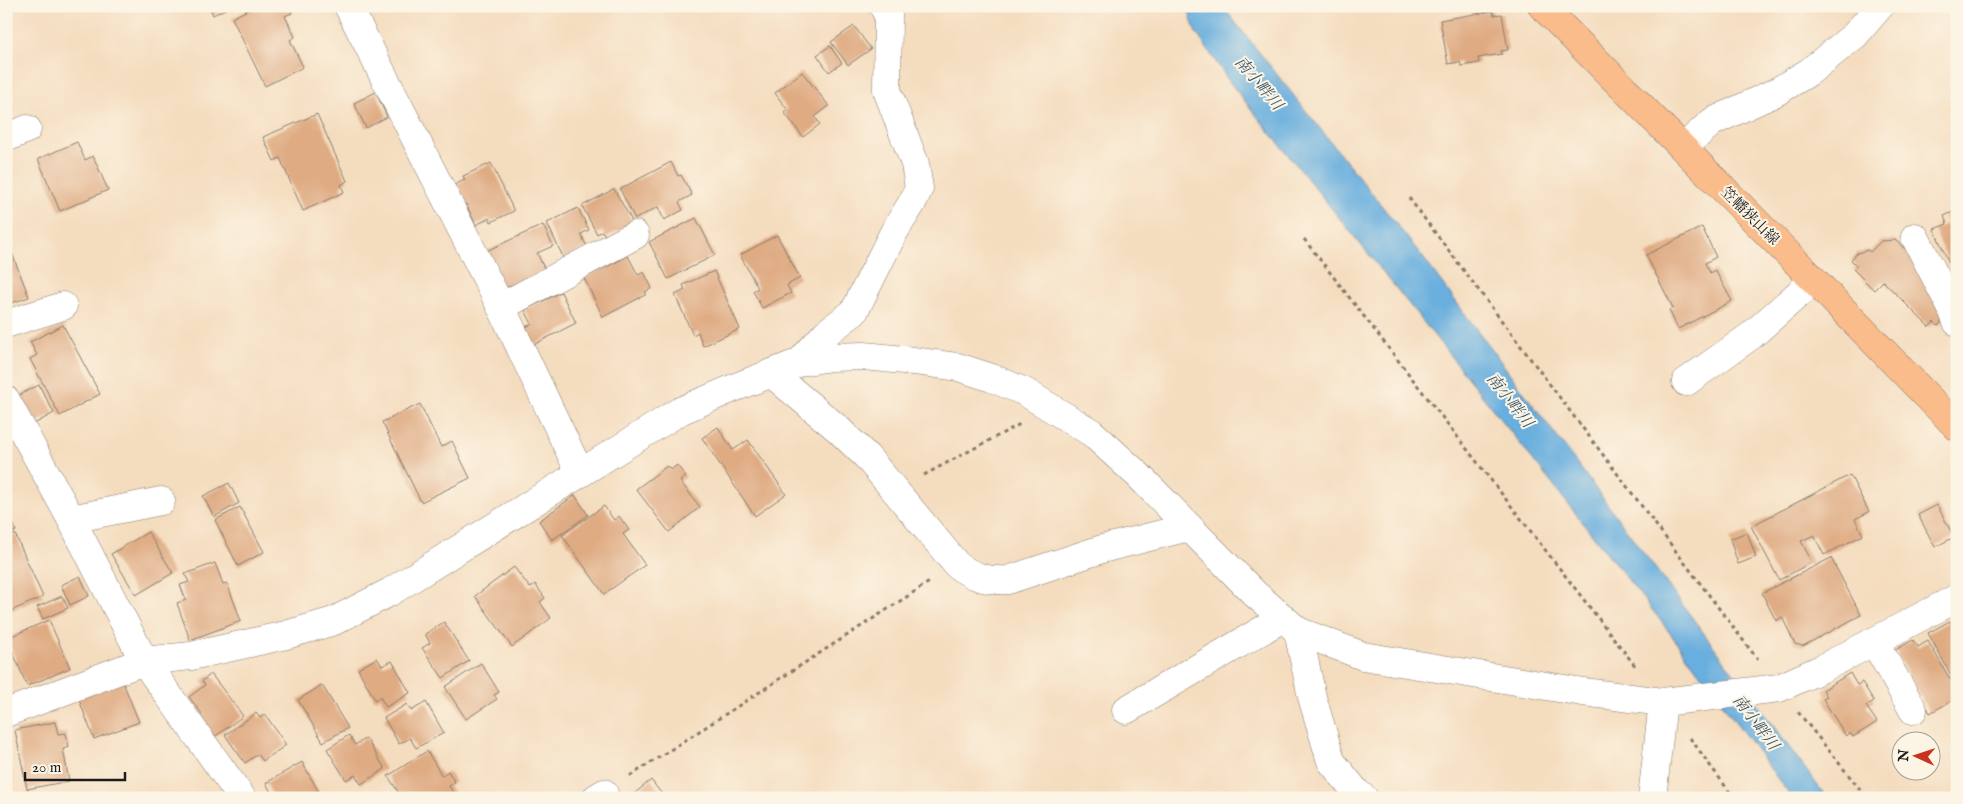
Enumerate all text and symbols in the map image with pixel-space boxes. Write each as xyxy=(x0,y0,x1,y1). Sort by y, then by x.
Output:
water label: 南小畔川 xyxy=(1230,53,1288,116)
street label: 笠幡狭山線 xyxy=(1717,183,1783,249)
water label: 南小畔川 xyxy=(1481,370,1538,434)
water label: 南小畔川 xyxy=(1728,691,1783,756)
north arrow xyxy=(1890,732,1940,782)
scale bar xyxy=(25,749,125,781)
text: N xyxy=(1895,749,1913,763)
text: 20 m xyxy=(32,758,62,777)

